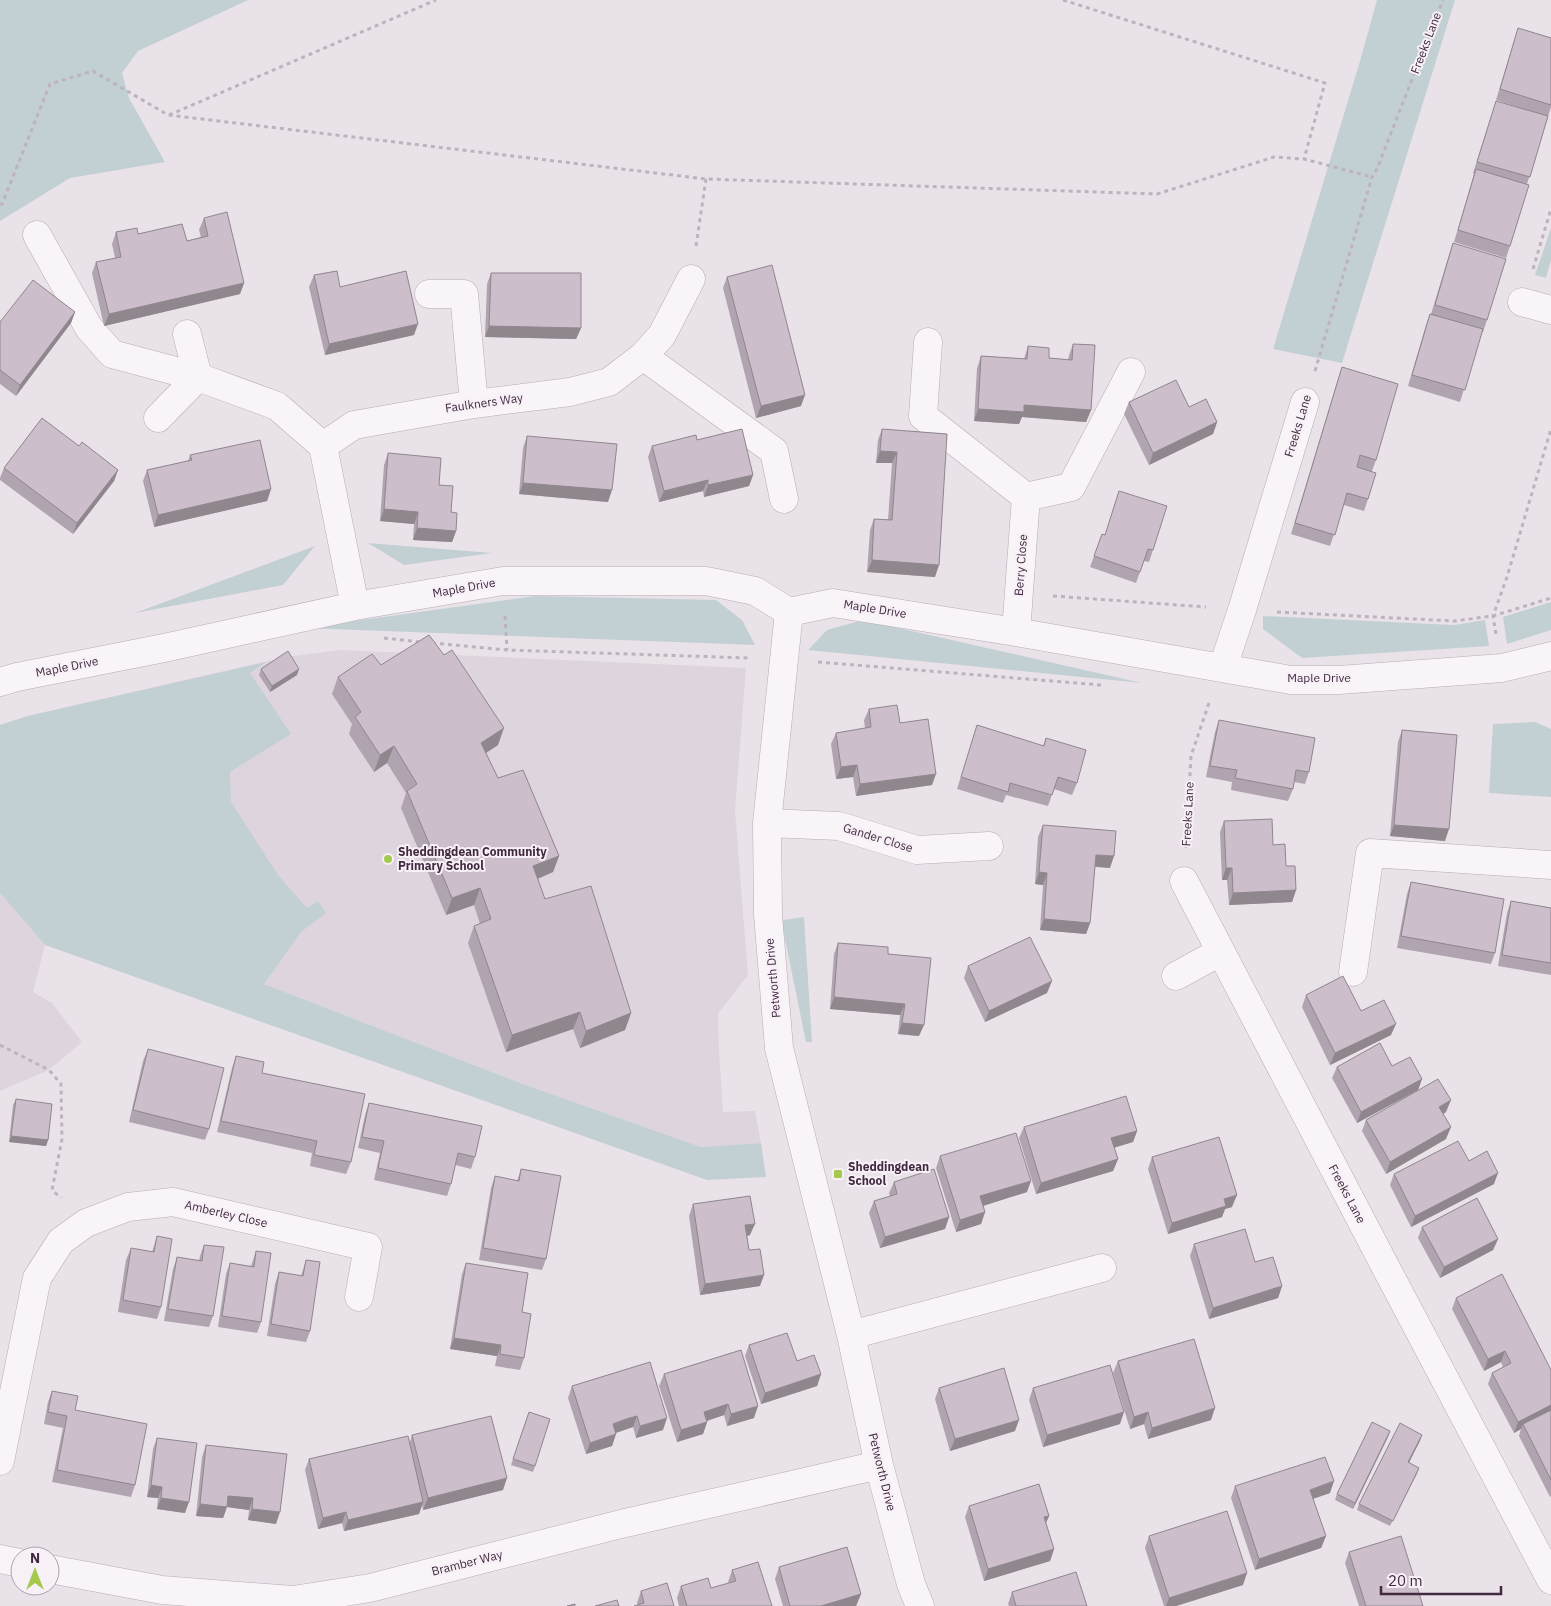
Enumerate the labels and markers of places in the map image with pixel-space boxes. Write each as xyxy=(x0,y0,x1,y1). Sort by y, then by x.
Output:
place label: Sheddingdean Community Primary School xyxy=(398,844,547,873)
marker: Sheddingdean Community Primary School xyxy=(382,853,394,865)
place label: Sheddingdean School xyxy=(848,1159,929,1188)
marker: Sheddingdean School xyxy=(832,1168,844,1180)

